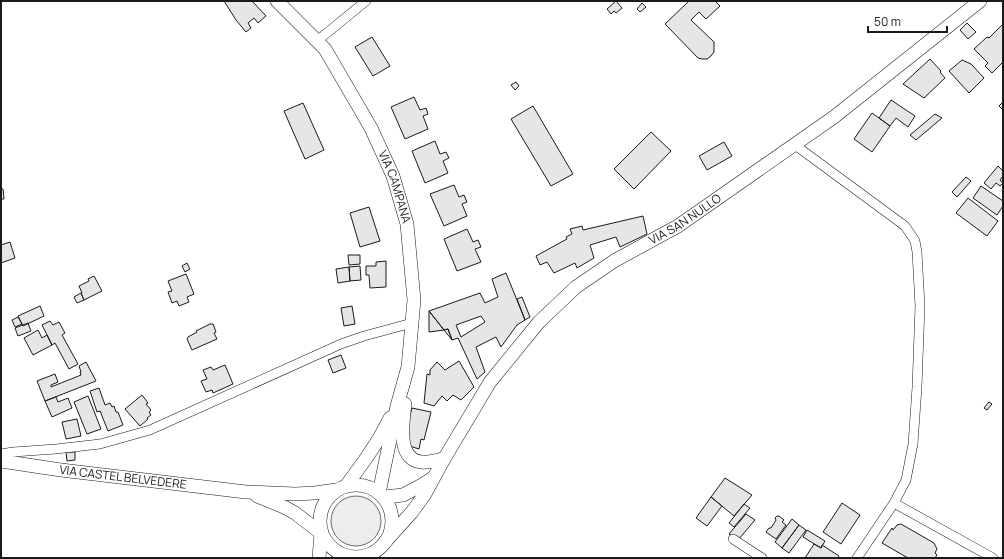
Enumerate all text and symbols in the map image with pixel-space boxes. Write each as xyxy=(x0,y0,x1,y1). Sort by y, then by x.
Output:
scale bar xyxy=(868,8,947,34)
text: 50 m xyxy=(874,13,901,30)
street label: VIA CAMPANA xyxy=(374,148,415,226)
street label: VIA SAN NULLO xyxy=(646,189,725,248)
street label: VIA CASTEL BELVEDERE xyxy=(58,461,188,493)

